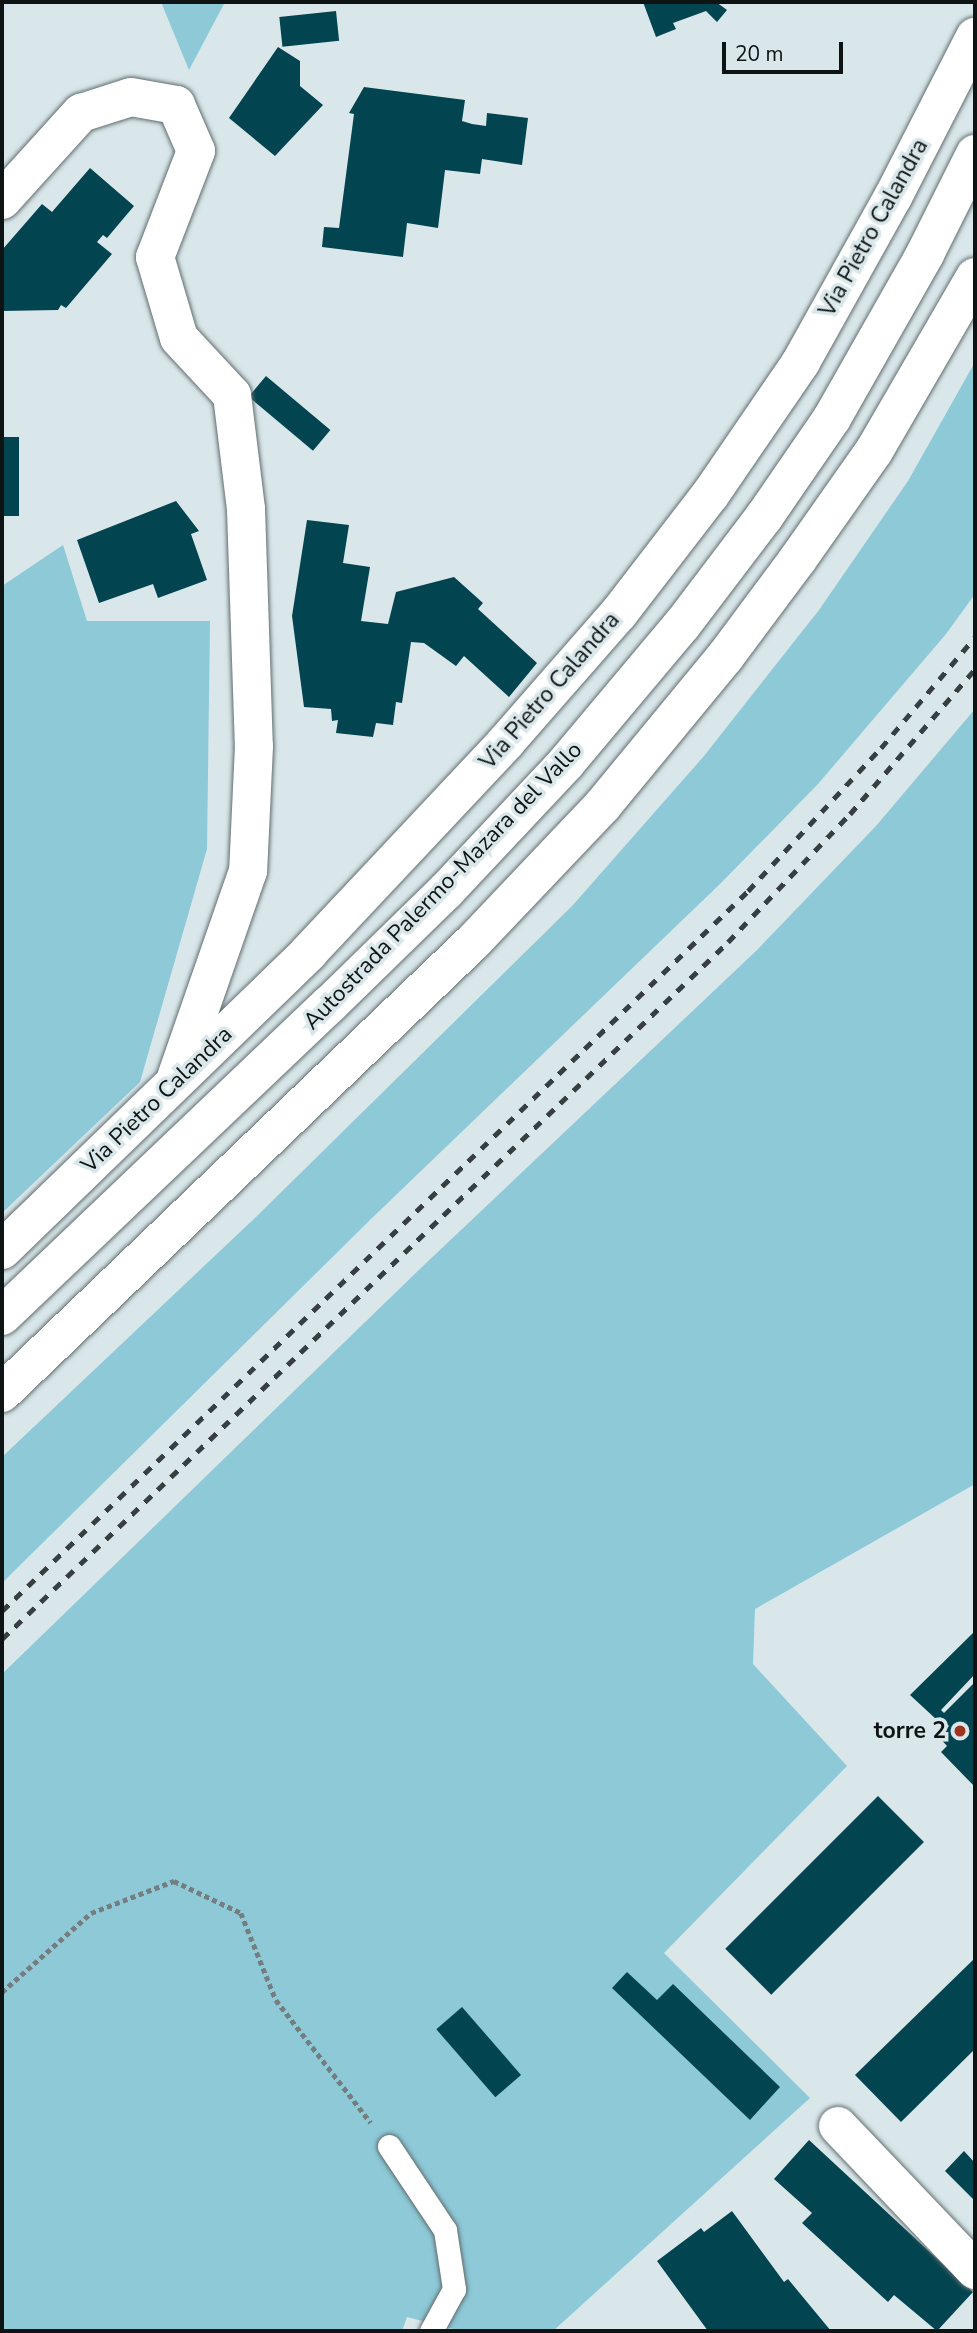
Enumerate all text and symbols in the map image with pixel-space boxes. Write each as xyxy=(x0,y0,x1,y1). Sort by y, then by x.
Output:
scale bar xyxy=(725,28,846,72)
text: 20 m xyxy=(735,40,784,68)
street label: Via Pietro Calandra xyxy=(814,134,934,322)
street label: Via Pietro Calandra xyxy=(474,607,626,775)
street label: Autostrada Palermo-Mazara del Vallo xyxy=(298,736,588,1036)
street label: Via Pietro Calandra xyxy=(76,1021,238,1179)
place label: torre 2 xyxy=(874,1717,946,1745)
marker: torre 2 xyxy=(952,1723,968,1739)

